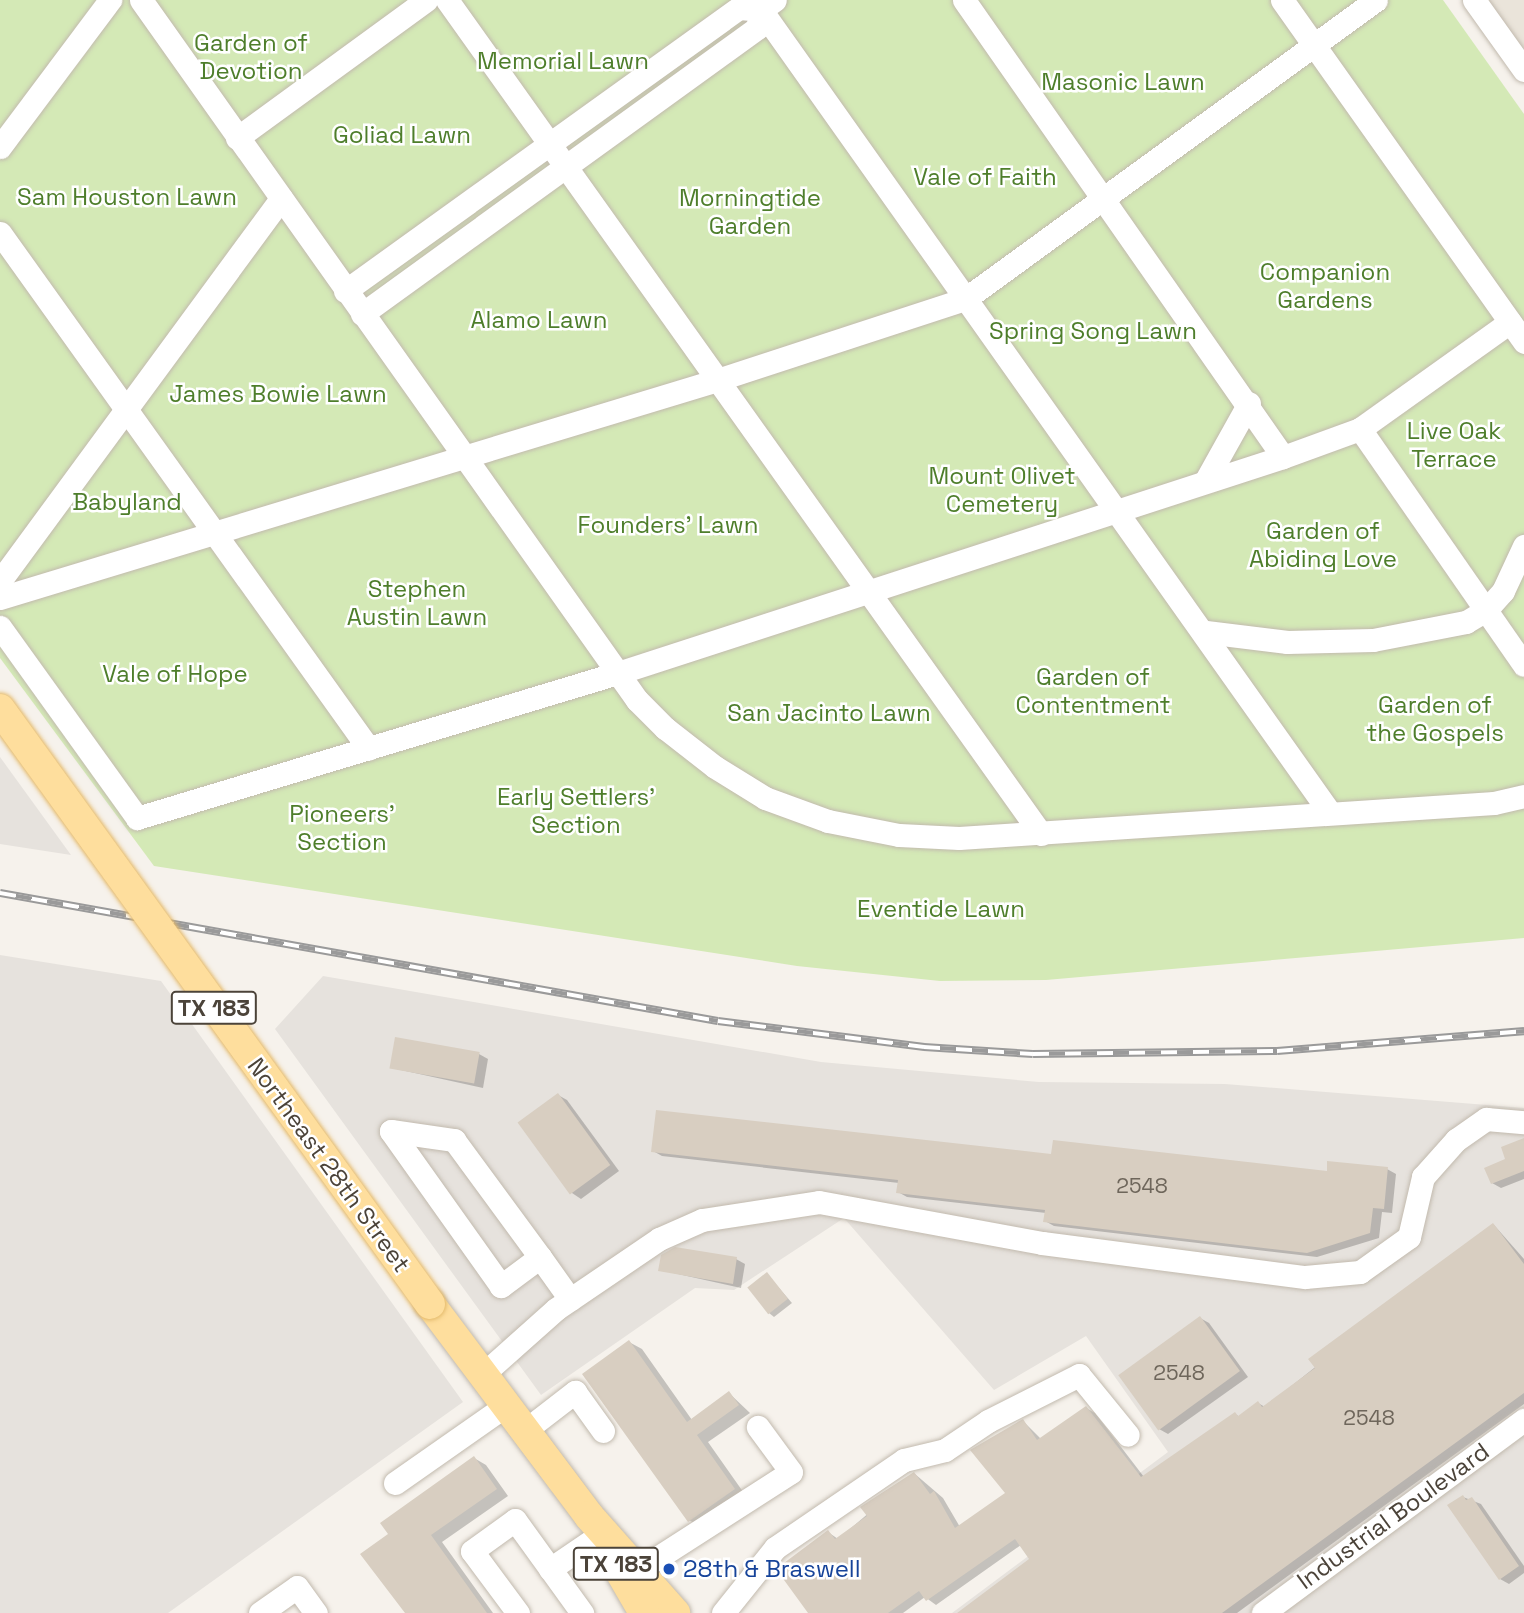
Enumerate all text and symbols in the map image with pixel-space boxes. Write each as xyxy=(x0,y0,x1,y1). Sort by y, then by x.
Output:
park label: Garden of Devotion xyxy=(194,29,308,85)
park label: Memorial Lawn xyxy=(477,47,649,75)
park label: Masonic Lawn xyxy=(1041,68,1205,96)
park label: Goliad Lawn xyxy=(333,121,471,149)
park label: Vale of Faith xyxy=(913,163,1057,191)
park label: Sam Houston Lawn xyxy=(17,183,237,211)
park label: Morningtide Garden xyxy=(679,184,821,240)
park label: Companion Gardens xyxy=(1260,258,1390,314)
park label: Alamo Lawn xyxy=(470,306,608,334)
park label: Spring Song Lawn xyxy=(989,317,1197,345)
park label: James Bowie Lawn xyxy=(169,380,387,408)
park label: Live Oak Terrace xyxy=(1407,417,1501,473)
park label: Mount Olivet Cemetery xyxy=(929,462,1075,518)
park label: Babyland xyxy=(72,488,182,516)
park label: Founders’ Lawn xyxy=(578,511,758,539)
park label: Garden of Abiding Love xyxy=(1249,517,1397,573)
park label: Stephen Austin Lawn xyxy=(347,575,487,631)
park label: Vale of Hope xyxy=(102,660,248,688)
park label: Garden of Contentment xyxy=(1015,663,1171,719)
park label: Garden of the Gospels xyxy=(1366,691,1504,747)
park label: San Jacinto Lawn xyxy=(727,699,931,727)
park label: Early Settlers’ Section xyxy=(497,783,655,839)
park label: Pioneers’ Section xyxy=(289,800,395,856)
park label: Eventide Lawn xyxy=(857,895,1025,923)
road number: TX 183 xyxy=(170,988,258,1028)
street label: Northeast 28th Street xyxy=(242,1052,416,1278)
house number: 2548 xyxy=(1116,1173,1168,1199)
house number: 2548 xyxy=(1153,1360,1205,1386)
house number: 2548 xyxy=(1343,1405,1395,1431)
street label: Industrial Boulevard xyxy=(1291,1437,1495,1595)
road number: TX 183 xyxy=(572,1544,660,1583)
place label: 28th & Braswell xyxy=(683,1555,861,1583)
marker: 28th & Braswell xyxy=(661,1561,677,1577)

